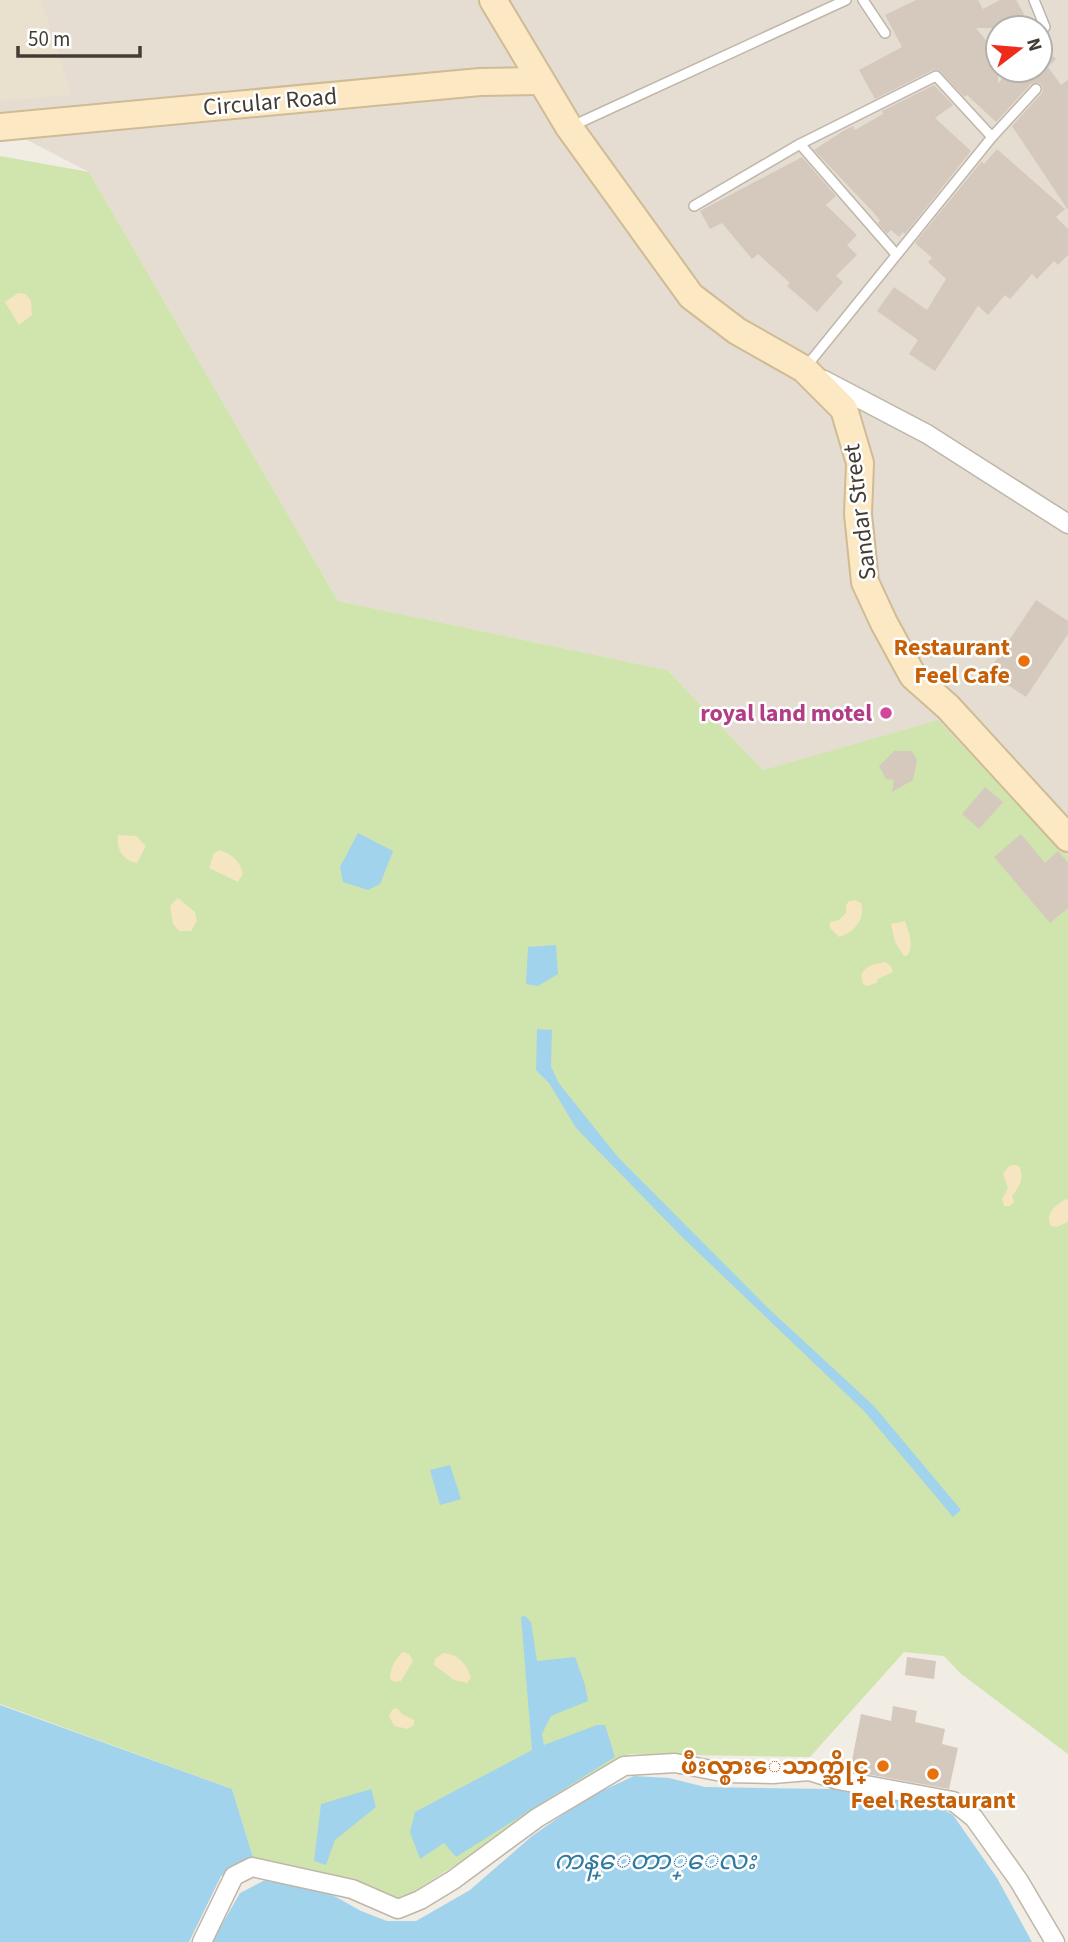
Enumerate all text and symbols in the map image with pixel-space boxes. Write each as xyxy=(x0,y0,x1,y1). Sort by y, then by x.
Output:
scale bar xyxy=(18,14,140,58)
north arrow xyxy=(984,14,1054,84)
text: 50 m xyxy=(28,24,70,54)
text: N xyxy=(1019,35,1049,55)
street label: Circular Road xyxy=(201,79,339,125)
street label: Sandar Street xyxy=(834,442,886,582)
place label: Restaurant Feel Cafe xyxy=(894,630,1010,693)
marker: Restaurant Feel Cafe xyxy=(1016,653,1032,669)
place label: royal land motel xyxy=(700,696,872,731)
marker: royal land motel xyxy=(878,705,894,721)
place label: ဖီးလ္စားေသာက္ဆိုင္ xyxy=(681,1749,869,1785)
marker: ဖီးလ္စားေသာက္ဆိုင္ xyxy=(875,1758,891,1774)
marker: Feel Restaurant xyxy=(925,1766,941,1782)
place label: Feel Restaurant xyxy=(850,1783,1016,1818)
water label: ကန္ေတာ္ေလး xyxy=(554,1842,758,1882)

